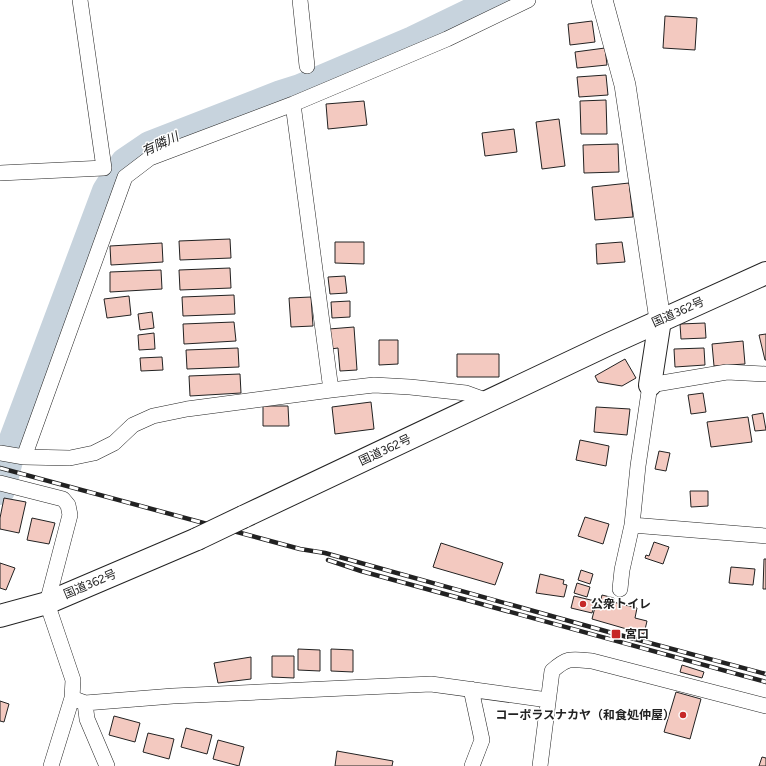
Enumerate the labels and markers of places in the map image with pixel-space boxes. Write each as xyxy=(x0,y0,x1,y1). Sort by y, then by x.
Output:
place label: 公衆トイレ xyxy=(591,597,651,611)
marker: 公衆トイレ xyxy=(578,599,588,609)
place label: 宮口 xyxy=(625,627,649,641)
marker: 宮口 xyxy=(610,628,622,640)
place label: コーポラスナカヤ（和食処仲屋） xyxy=(495,708,675,722)
marker: コーポラスナカヤ（和食処仲屋） xyxy=(678,710,688,720)

